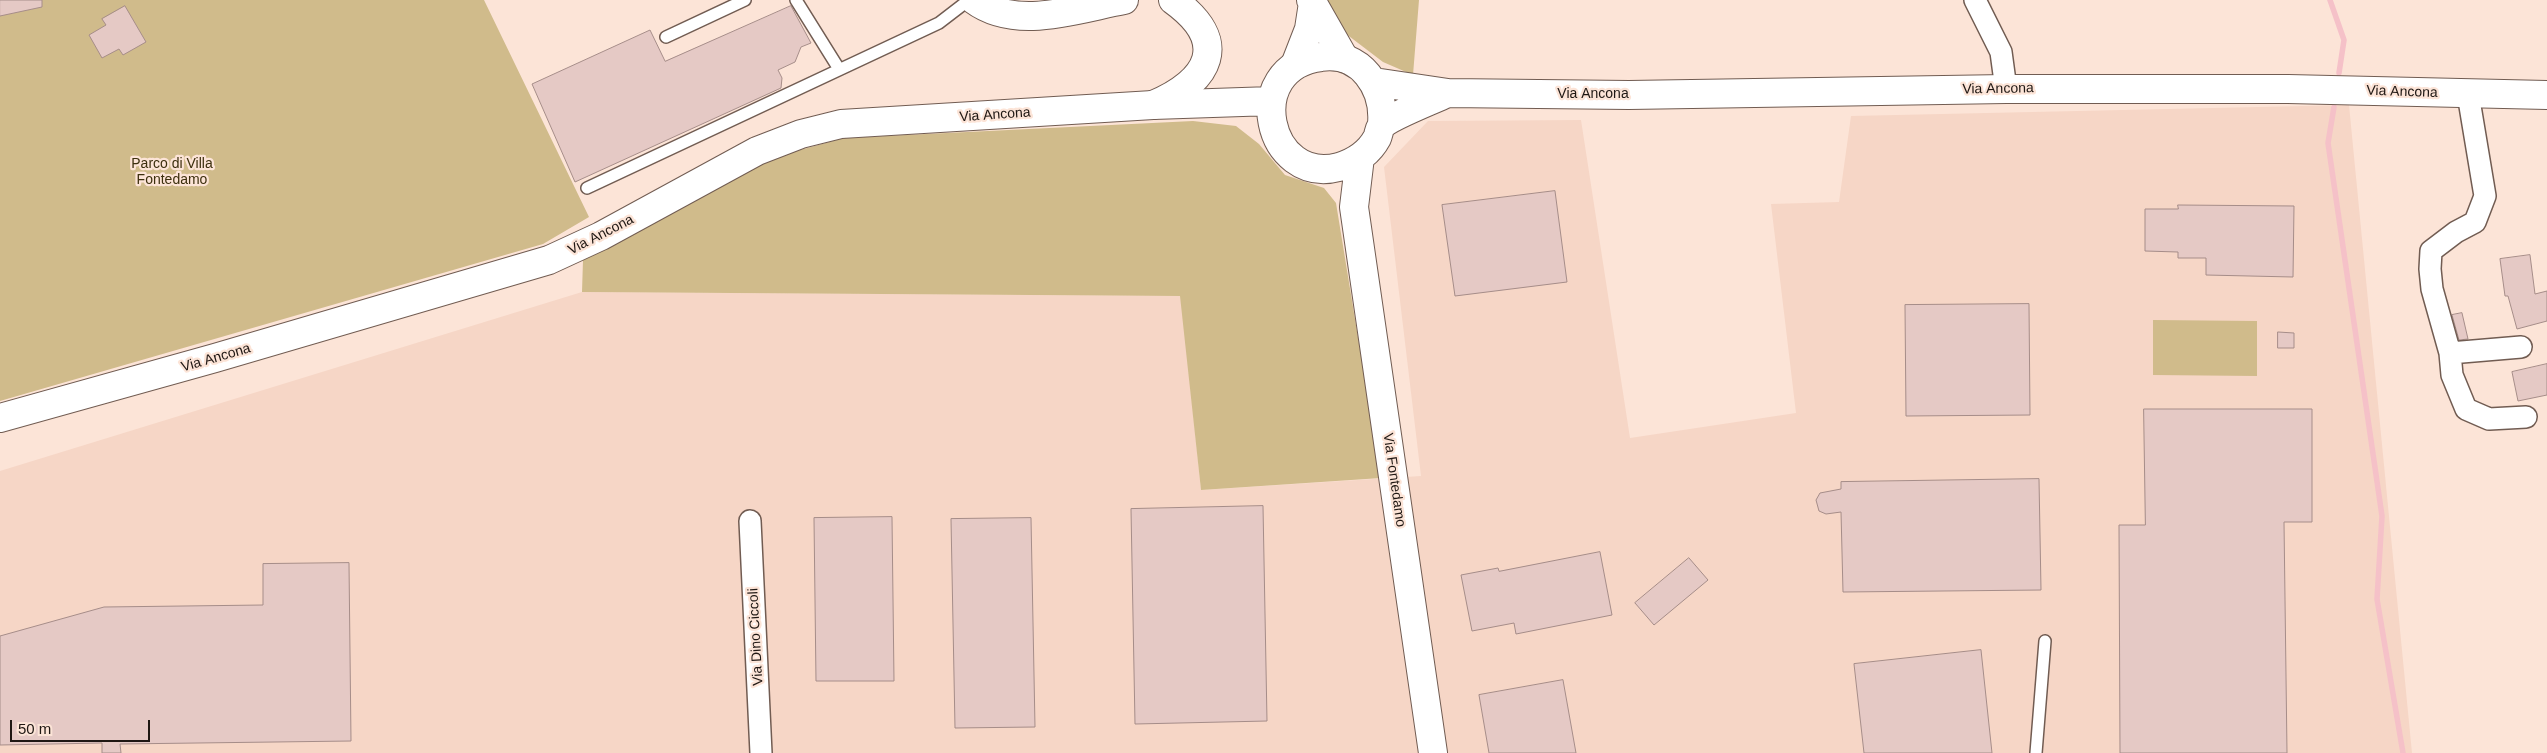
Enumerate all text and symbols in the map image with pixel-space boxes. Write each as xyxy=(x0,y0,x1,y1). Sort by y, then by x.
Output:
street label: Via Ancona xyxy=(1962,80,2034,98)
street label: Via Ancona xyxy=(2366,82,2438,102)
street label: Via Ancona xyxy=(1557,86,1629,102)
street label: Via Ancona xyxy=(959,104,1031,126)
park label: Parco di Villa Fontedamo xyxy=(131,156,213,188)
street label: Via Ancona xyxy=(565,211,637,259)
street label: Via Ancona xyxy=(179,340,253,376)
street label: Via Fontedamo xyxy=(1379,432,1409,528)
street label: Via Dino Ciccoli xyxy=(745,588,767,686)
scale bar xyxy=(12,710,152,742)
text: 50 m xyxy=(18,720,51,737)

